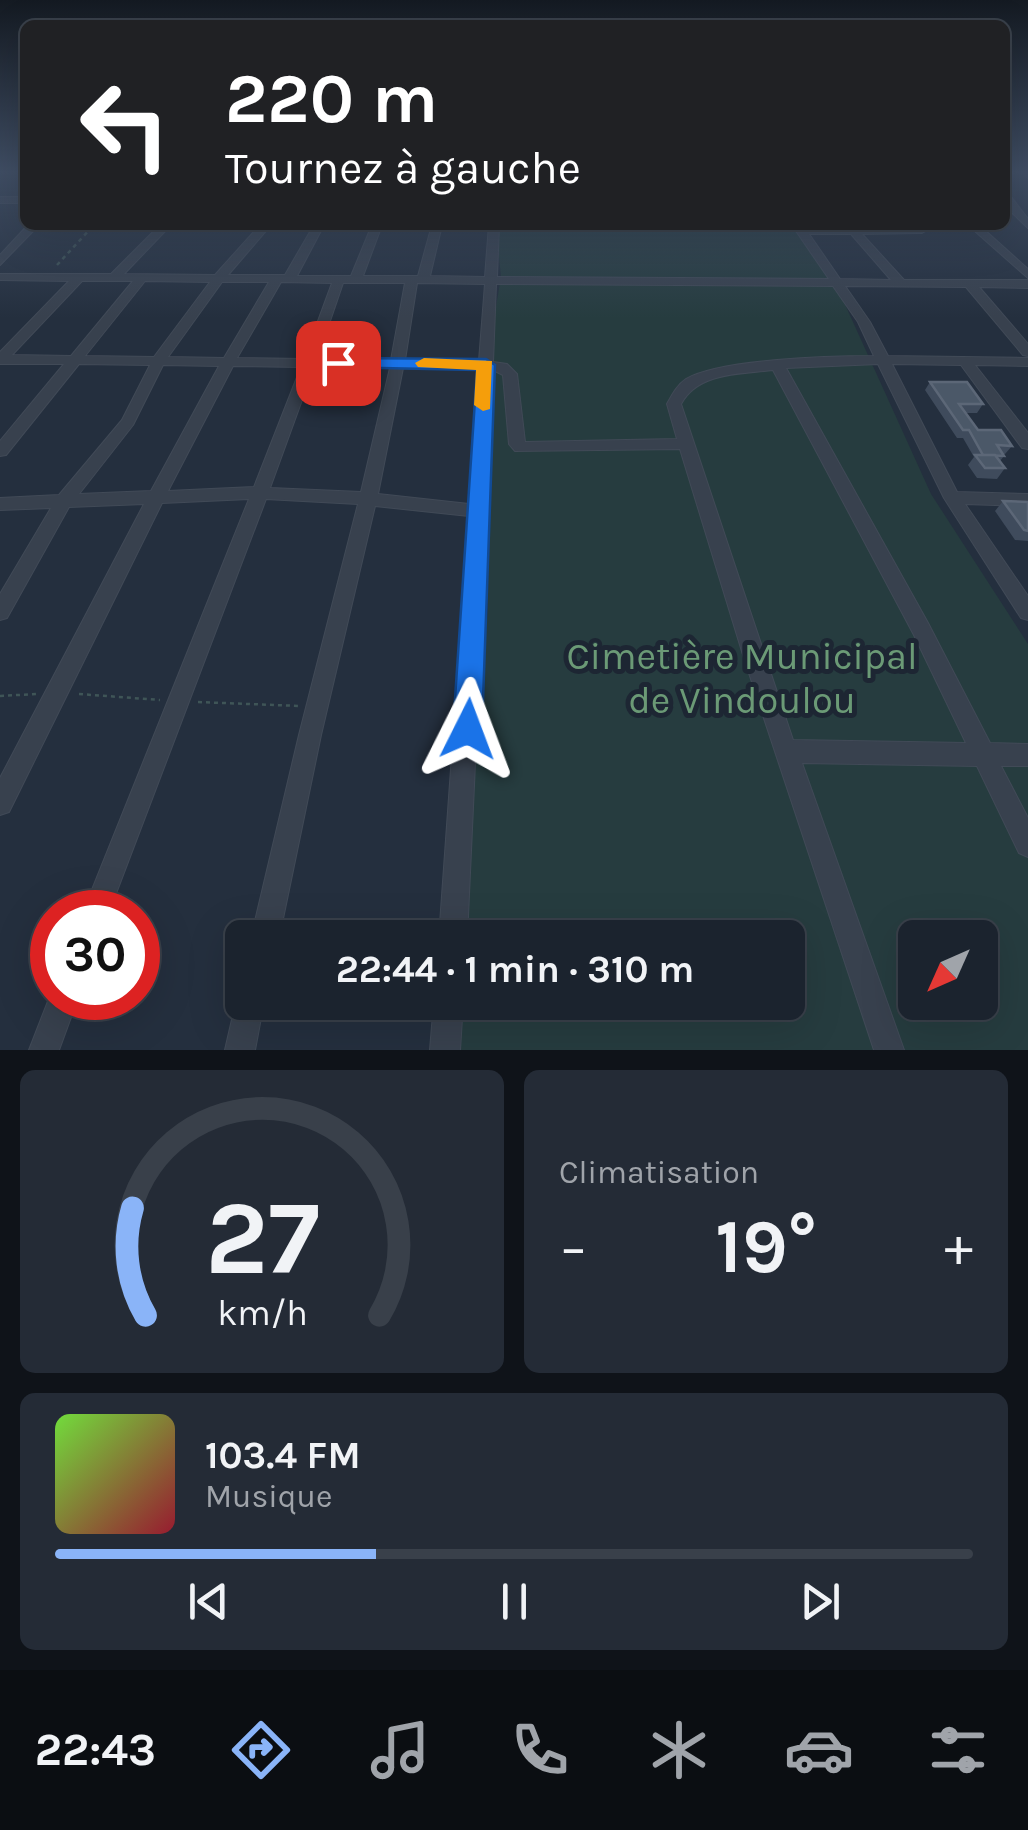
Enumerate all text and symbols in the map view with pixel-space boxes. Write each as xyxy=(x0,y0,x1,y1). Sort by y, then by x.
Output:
text: 220 m xyxy=(225,58,438,140)
icon: left xyxy=(60,60,190,190)
text: Tournez à gauche xyxy=(225,142,581,194)
pin xyxy=(296,321,381,406)
icon: arrive xyxy=(311,336,366,391)
park label: Cimetière Municipal de Vindoulou xyxy=(566,634,918,723)
position arrow xyxy=(416,677,520,781)
speed limit sign: 30 xyxy=(30,890,160,1020)
north arrow xyxy=(898,920,998,1020)
map controls xyxy=(898,920,998,1020)
text: 22:44 · 1 min · 310 m xyxy=(336,947,694,992)
text: Climatisation xyxy=(559,1154,759,1191)
text: 27 xyxy=(205,1178,319,1299)
text: 19° xyxy=(715,1203,817,1291)
text: − xyxy=(559,1215,588,1279)
text: + xyxy=(944,1215,973,1279)
text: km/h xyxy=(217,1292,307,1334)
text: 103.4 FM xyxy=(205,1433,361,1478)
text: Musique xyxy=(205,1478,332,1515)
icon: previous xyxy=(181,1574,236,1629)
icon: pause xyxy=(487,1574,542,1629)
icon: next xyxy=(793,1574,848,1629)
icon: directions xyxy=(226,1715,296,1785)
icon: music xyxy=(365,1715,435,1785)
icon: phone xyxy=(505,1715,575,1785)
icon: climate xyxy=(644,1715,714,1785)
icon: car xyxy=(784,1715,854,1785)
icon: filters xyxy=(923,1715,993,1785)
text: 22:43 xyxy=(35,1724,156,1776)

